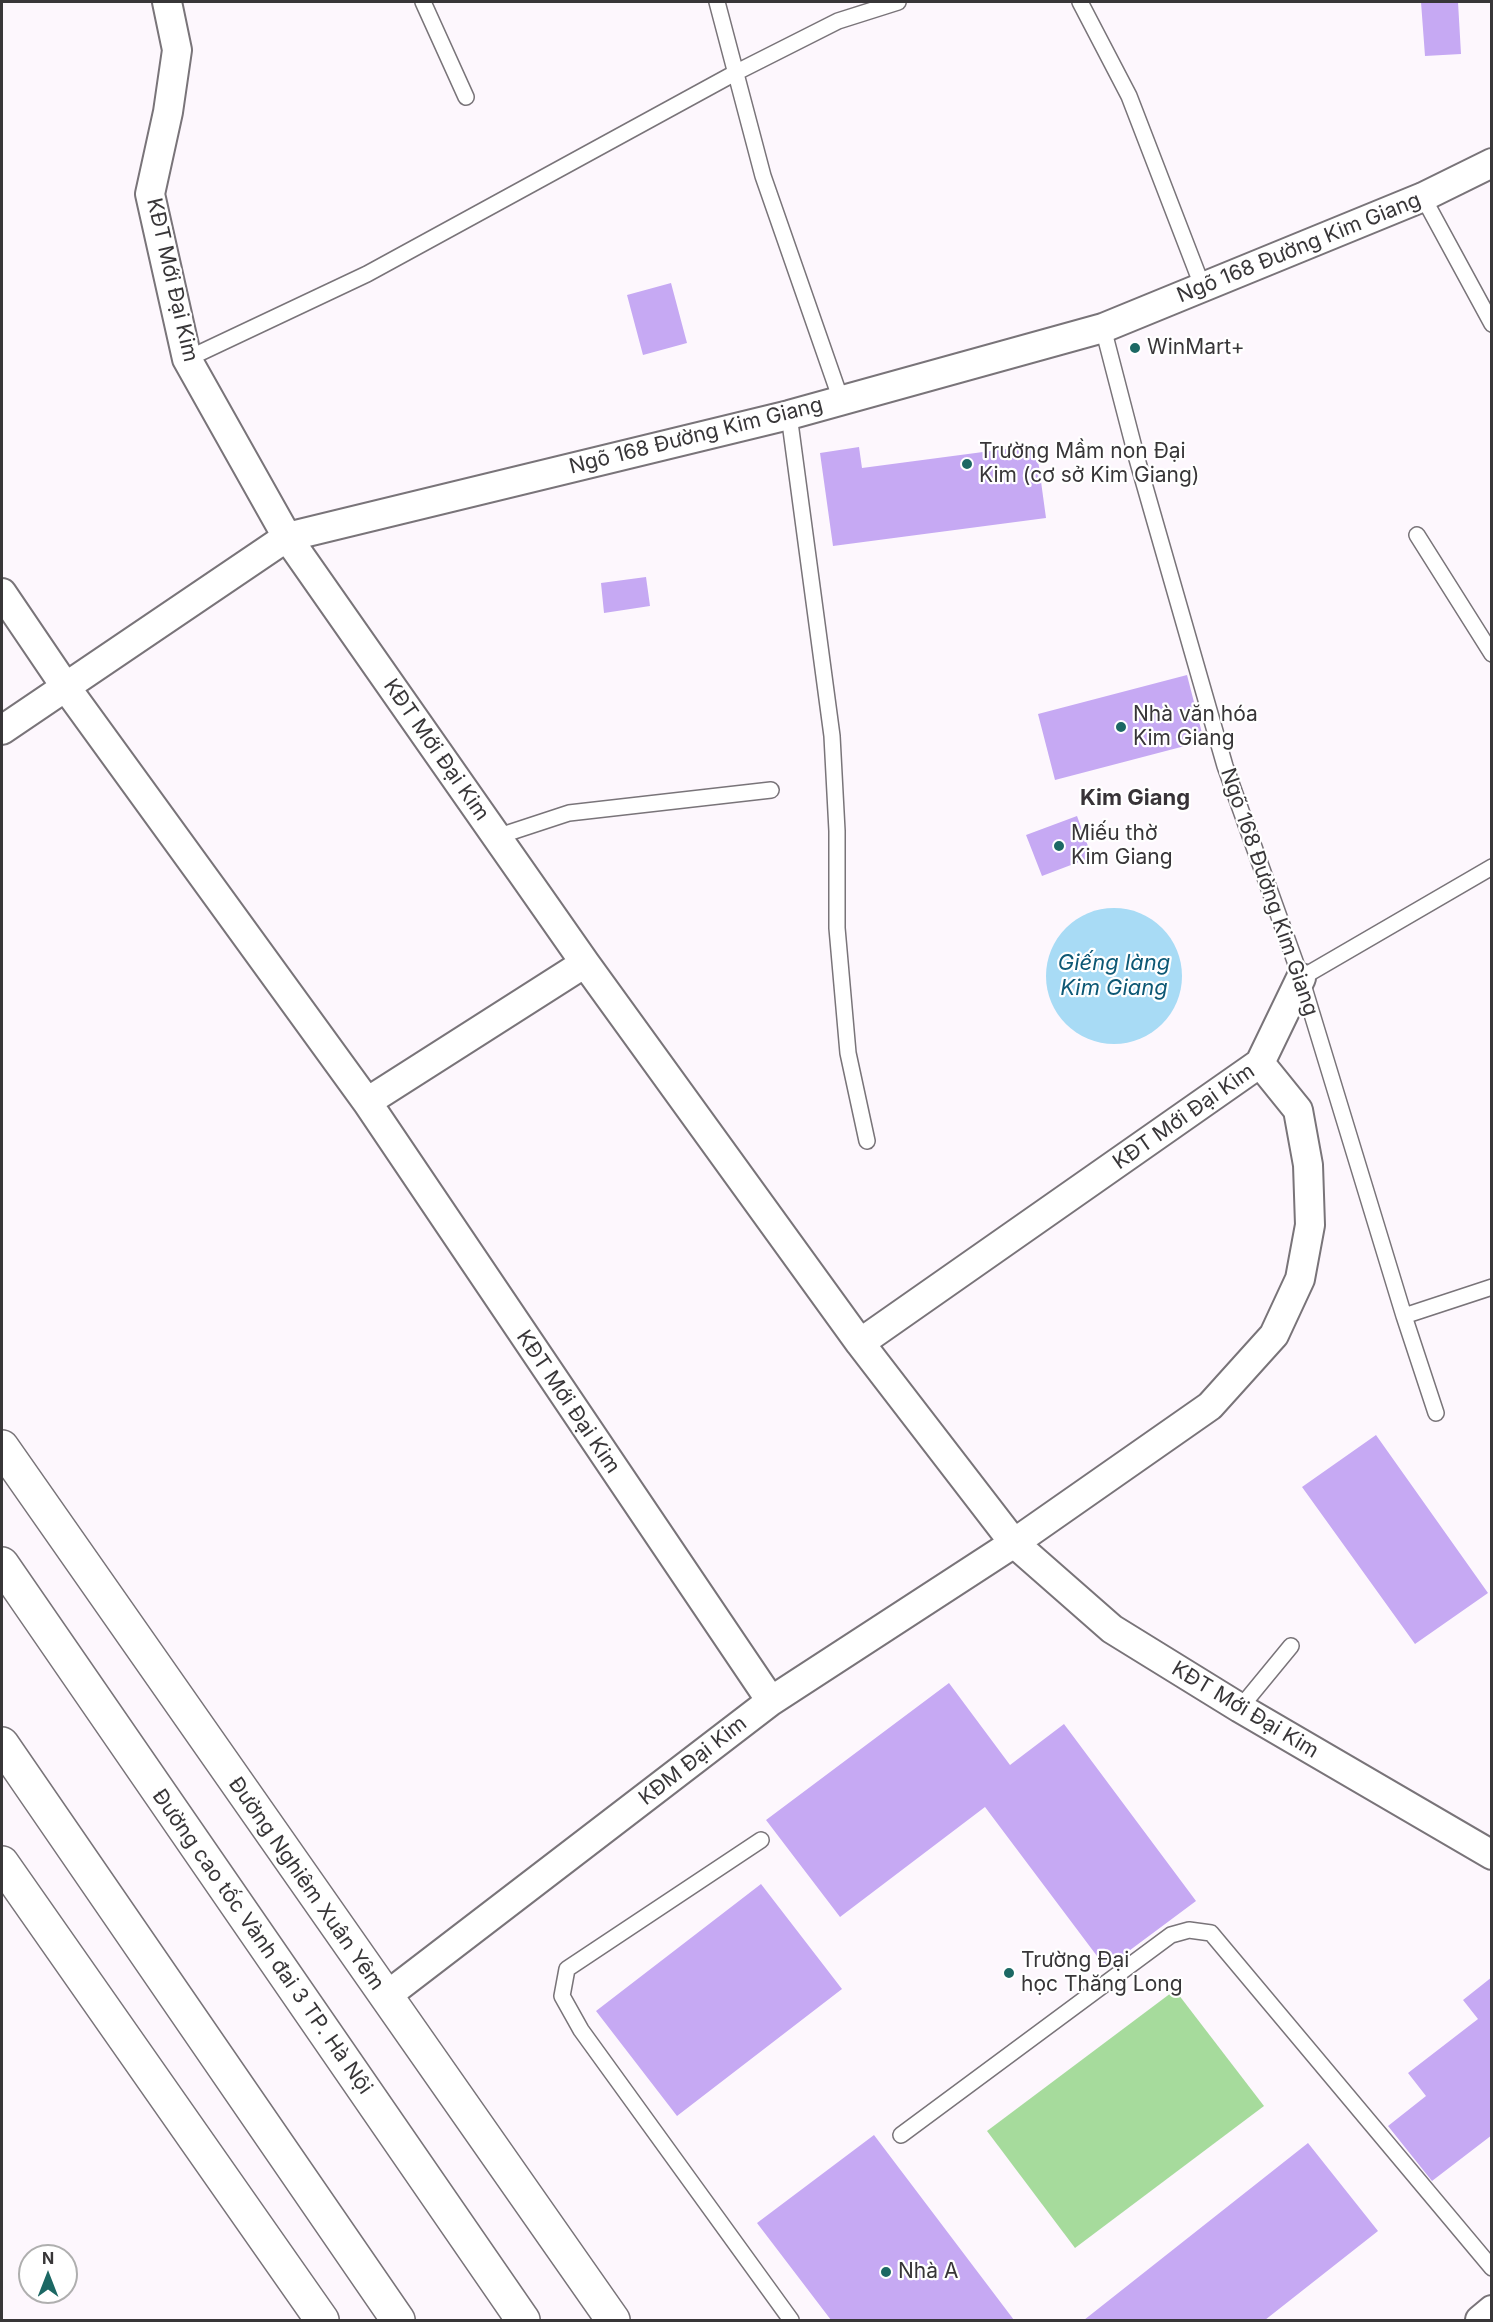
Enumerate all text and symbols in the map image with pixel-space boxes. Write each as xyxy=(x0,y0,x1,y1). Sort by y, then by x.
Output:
street label: Ngõ 168 Đường Kim Giang xyxy=(1174,188,1424,308)
street label: KĐT Mới Đại Kim xyxy=(141,196,203,364)
place label: WinMart+ xyxy=(1147,335,1245,361)
marker: WinMart+ xyxy=(1128,341,1142,355)
street label: Ngõ 168 Đường Kim Giang xyxy=(567,392,825,480)
place label: Trường Mầm non Đại Kim (cơ sở Kim Giang) xyxy=(979,439,1200,489)
marker: Trường Mầm non Đại Kim (cơ sở Kim Giang) xyxy=(960,457,974,471)
street label: KĐT Mới Đại Kim xyxy=(378,674,494,826)
place label: Nhà văn hóa Kim Giang xyxy=(1133,702,1258,752)
marker: Nhà văn hóa Kim Giang xyxy=(1114,720,1128,734)
street label: Ngõ 168 Đường Kim Giang xyxy=(1215,765,1323,1019)
district label: Kim Giang xyxy=(1080,785,1190,811)
place label: Miếu thờ Kim Giang xyxy=(1071,821,1173,871)
marker: Miếu thờ Kim Giang xyxy=(1052,839,1066,853)
water label: Giếng làng Kim Giang xyxy=(1058,950,1170,1002)
street label: KĐT Mới Đại Kim xyxy=(1108,1059,1260,1175)
street label: KĐT Mới Đại Kim xyxy=(511,1326,625,1478)
street label: KĐT Mới Đại Kim xyxy=(1167,1656,1323,1764)
street label: KĐM Đại Kim xyxy=(634,1711,752,1811)
street label: Đường Nghiêm Xuân Yêm xyxy=(223,1773,389,1995)
street label: Đường cao tốc Vành đai 3 TP. Hà Nội xyxy=(147,1785,377,2099)
place label: Trường Đại học Thăng Long xyxy=(1021,1948,1183,1998)
marker: Trường Đại học Thăng Long xyxy=(1002,1966,1016,1980)
north arrow xyxy=(18,2244,78,2304)
text: N xyxy=(42,2248,54,2268)
place label: Nhà A xyxy=(898,2259,958,2285)
marker: Nhà A xyxy=(879,2265,893,2279)

